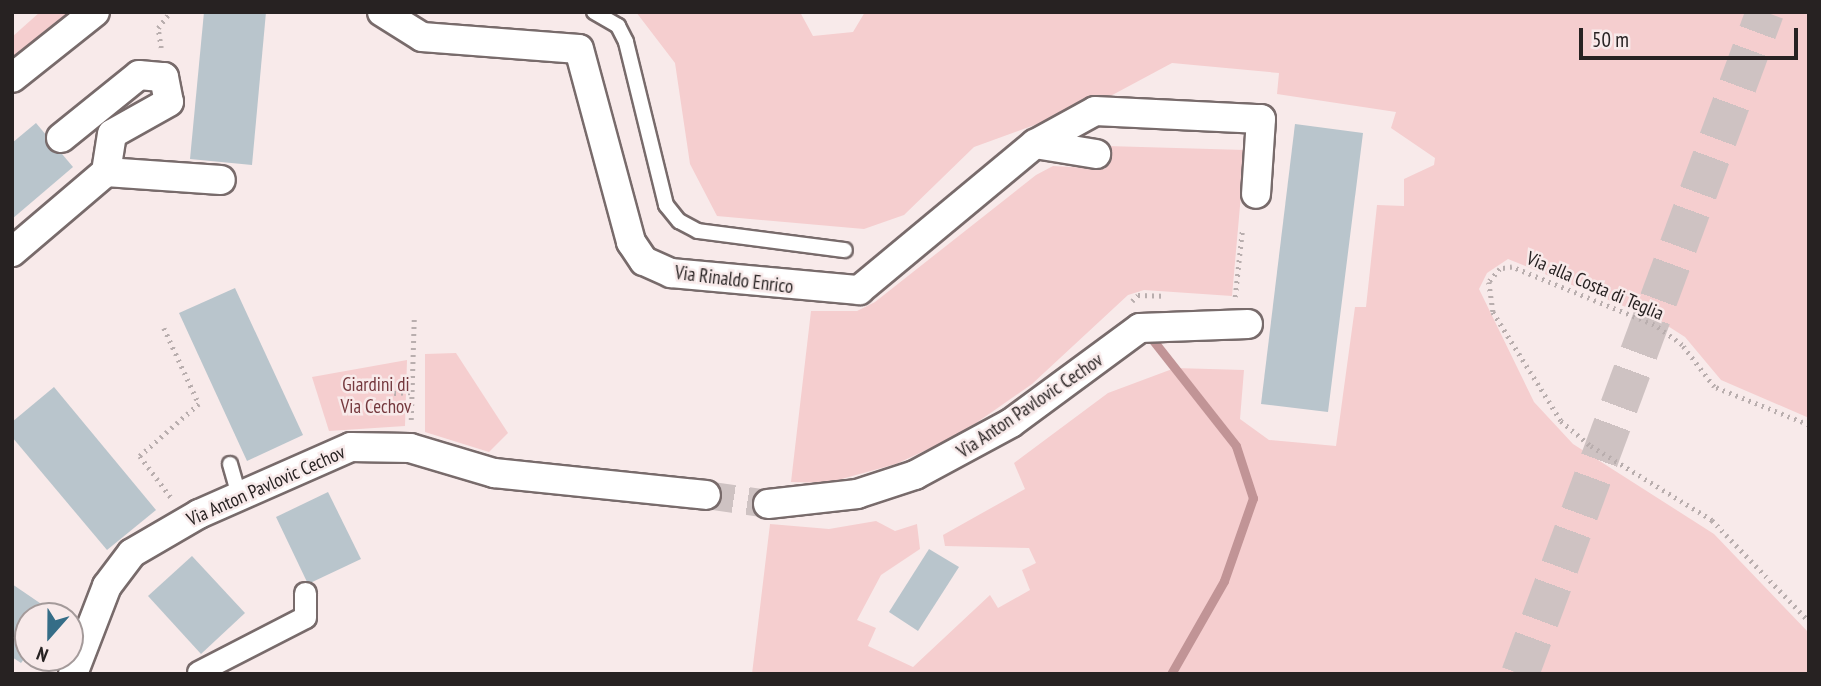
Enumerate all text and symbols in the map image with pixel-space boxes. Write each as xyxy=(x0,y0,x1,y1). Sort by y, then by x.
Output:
scale bar xyxy=(1583,14,1802,58)
text: 50 m xyxy=(1592,26,1629,53)
street label: Via alla Costa di Teglia xyxy=(1523,247,1667,325)
street label: Via Rinaldo Enrico xyxy=(674,261,794,299)
street label: Via Anton Pavlovic Cechov xyxy=(952,349,1108,463)
park label: Giardini di Via Cechov xyxy=(341,374,411,418)
street label: Via Anton Pavlovic Cechov xyxy=(183,441,349,531)
north arrow xyxy=(14,602,84,672)
text: N xyxy=(33,642,51,668)

